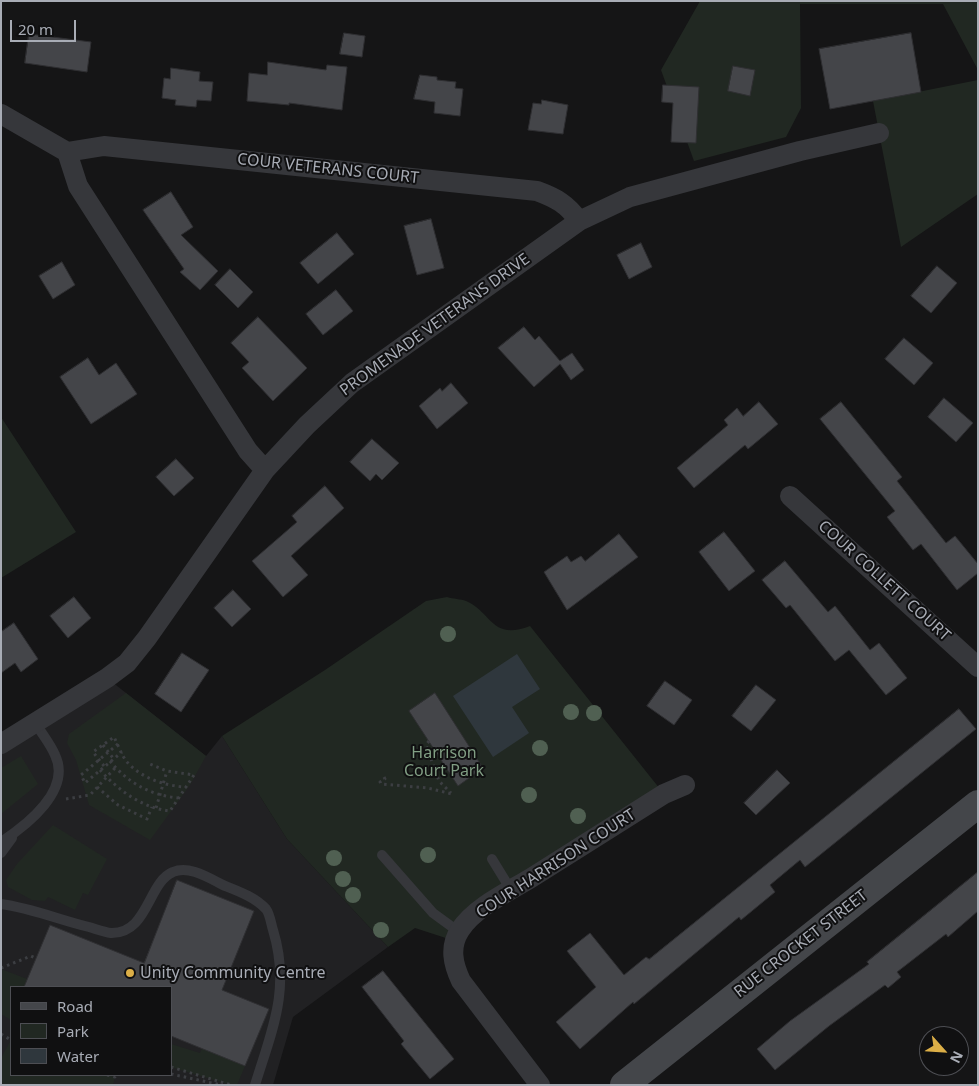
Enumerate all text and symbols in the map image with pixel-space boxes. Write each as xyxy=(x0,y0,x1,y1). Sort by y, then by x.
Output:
scale bar xyxy=(12,10,79,42)
text: 20 m xyxy=(18,19,53,39)
street label: COUR VETERANS COURT xyxy=(236,150,420,188)
street label: PROMENADE VETERANS DRIVE xyxy=(336,250,534,400)
street label: COUR COLLETT COURT xyxy=(814,517,954,645)
park label: Harrison Court Park xyxy=(404,743,484,781)
street label: COUR HARRISON COURT xyxy=(473,805,639,923)
street label: RUE CROCKET STREET xyxy=(731,886,871,1002)
place label: Unity Community Centre xyxy=(140,963,326,983)
marker: Unity Community Centre xyxy=(124,967,136,979)
legend xyxy=(10,986,172,1076)
text: Road xyxy=(57,996,93,1016)
text: Park xyxy=(57,1021,89,1041)
north arrow xyxy=(919,1026,969,1076)
text: Water xyxy=(57,1046,99,1066)
text: N xyxy=(946,1048,968,1067)

